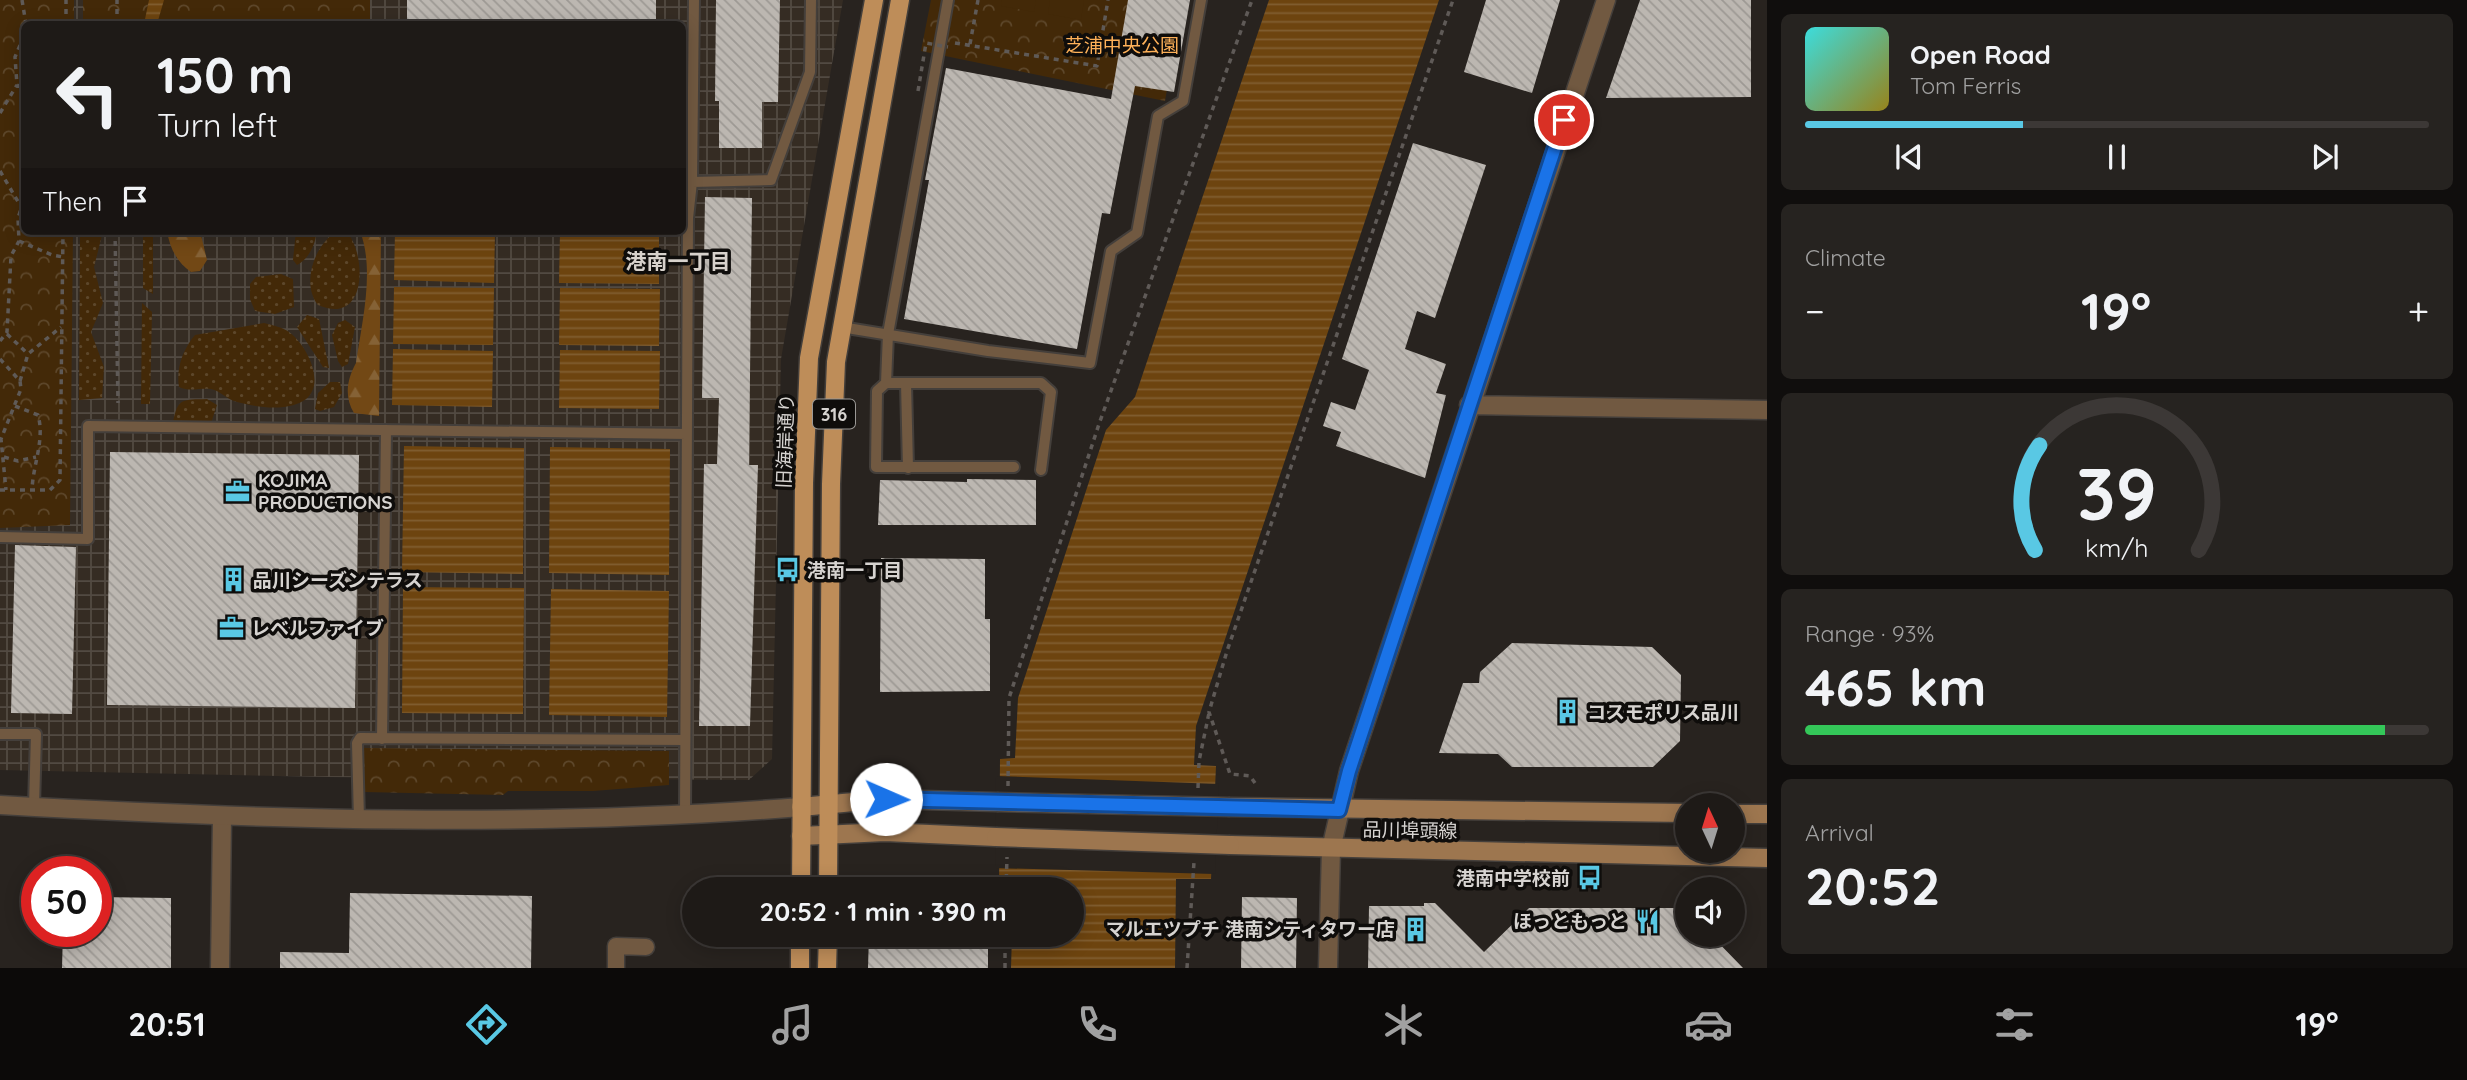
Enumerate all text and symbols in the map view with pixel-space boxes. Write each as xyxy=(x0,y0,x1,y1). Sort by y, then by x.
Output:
park label: 芝浦中央公園 xyxy=(1065,33,1179,57)
text: Open Road xyxy=(1910,38,2051,71)
text: 150 m xyxy=(157,44,293,105)
icon: left xyxy=(42,49,133,140)
text: Tom Ferris xyxy=(1910,71,2021,100)
pin xyxy=(1534,90,1594,150)
icon: arrive xyxy=(1545,101,1583,139)
text: Turn left xyxy=(157,105,278,145)
icon: previous xyxy=(1890,138,1928,176)
icon: pause xyxy=(2098,138,2136,176)
icon: next xyxy=(2306,138,2344,176)
icon: arrive xyxy=(116,182,154,220)
text: Then xyxy=(42,185,102,218)
text: Climate xyxy=(1805,243,1886,272)
district label: 港南一丁目 xyxy=(626,248,731,274)
text: 19° xyxy=(2081,278,2151,343)
text: − xyxy=(1805,287,1825,335)
text: + xyxy=(2408,287,2429,335)
street label: 旧海岸通り xyxy=(771,393,799,489)
road number: 316 xyxy=(813,400,855,428)
text: 39 xyxy=(2077,447,2157,538)
place label: KOJIMA PRODUCTIONS xyxy=(258,468,392,514)
office icon: KOJIMA PRODUCTIONS xyxy=(224,477,252,505)
text: km/h xyxy=(2085,532,2149,563)
bus stop icon: 港南一丁目 xyxy=(773,556,801,584)
place label: 港南一丁目 xyxy=(807,558,902,582)
building icon: 品川シーズンテラス xyxy=(219,566,247,594)
place label: 品川シーズンテラス xyxy=(253,568,423,592)
office icon: レベルファイブ xyxy=(217,614,245,642)
place label: レベルファイブ xyxy=(251,616,384,640)
text: Range · 93% xyxy=(1805,619,1934,648)
text: 465 km xyxy=(1805,654,1986,719)
building icon: コスモポリス品川 xyxy=(1553,698,1581,726)
place label: コスモポリス品川 xyxy=(1587,700,1739,724)
position arrow xyxy=(849,762,923,836)
north arrow xyxy=(1675,793,1745,863)
map controls xyxy=(1675,793,1745,947)
street label: 品川埠頭線 xyxy=(1362,817,1458,843)
text: Arrival xyxy=(1805,818,1874,847)
text: 20:52 xyxy=(1805,853,1940,918)
speed limit sign: 50 xyxy=(21,856,112,947)
bus stop icon: 港南中学校前 xyxy=(1576,864,1604,892)
place label: 港南中学校前 xyxy=(1456,866,1570,890)
button: sound xyxy=(1675,877,1745,947)
text: 20:52 · 1 min · 390 m xyxy=(759,895,1007,928)
restaurant icon: ほっともっと xyxy=(1633,907,1661,935)
place label: ほっともっと xyxy=(1513,909,1627,933)
building icon: マルエツプチ 港南シティタワー店 xyxy=(1401,915,1429,943)
place label: マルエツプチ 港南シティタワー店 xyxy=(1106,917,1395,941)
icon: directions xyxy=(462,1000,511,1049)
icon: music xyxy=(768,1000,817,1049)
icon: phone xyxy=(1073,1000,1122,1049)
icon: climate xyxy=(1379,1000,1428,1049)
icon: car xyxy=(1684,1000,1733,1049)
icon: filters xyxy=(1990,1000,2039,1049)
text: 20:51 xyxy=(128,1004,206,1044)
text: 19° xyxy=(2295,1004,2339,1044)

